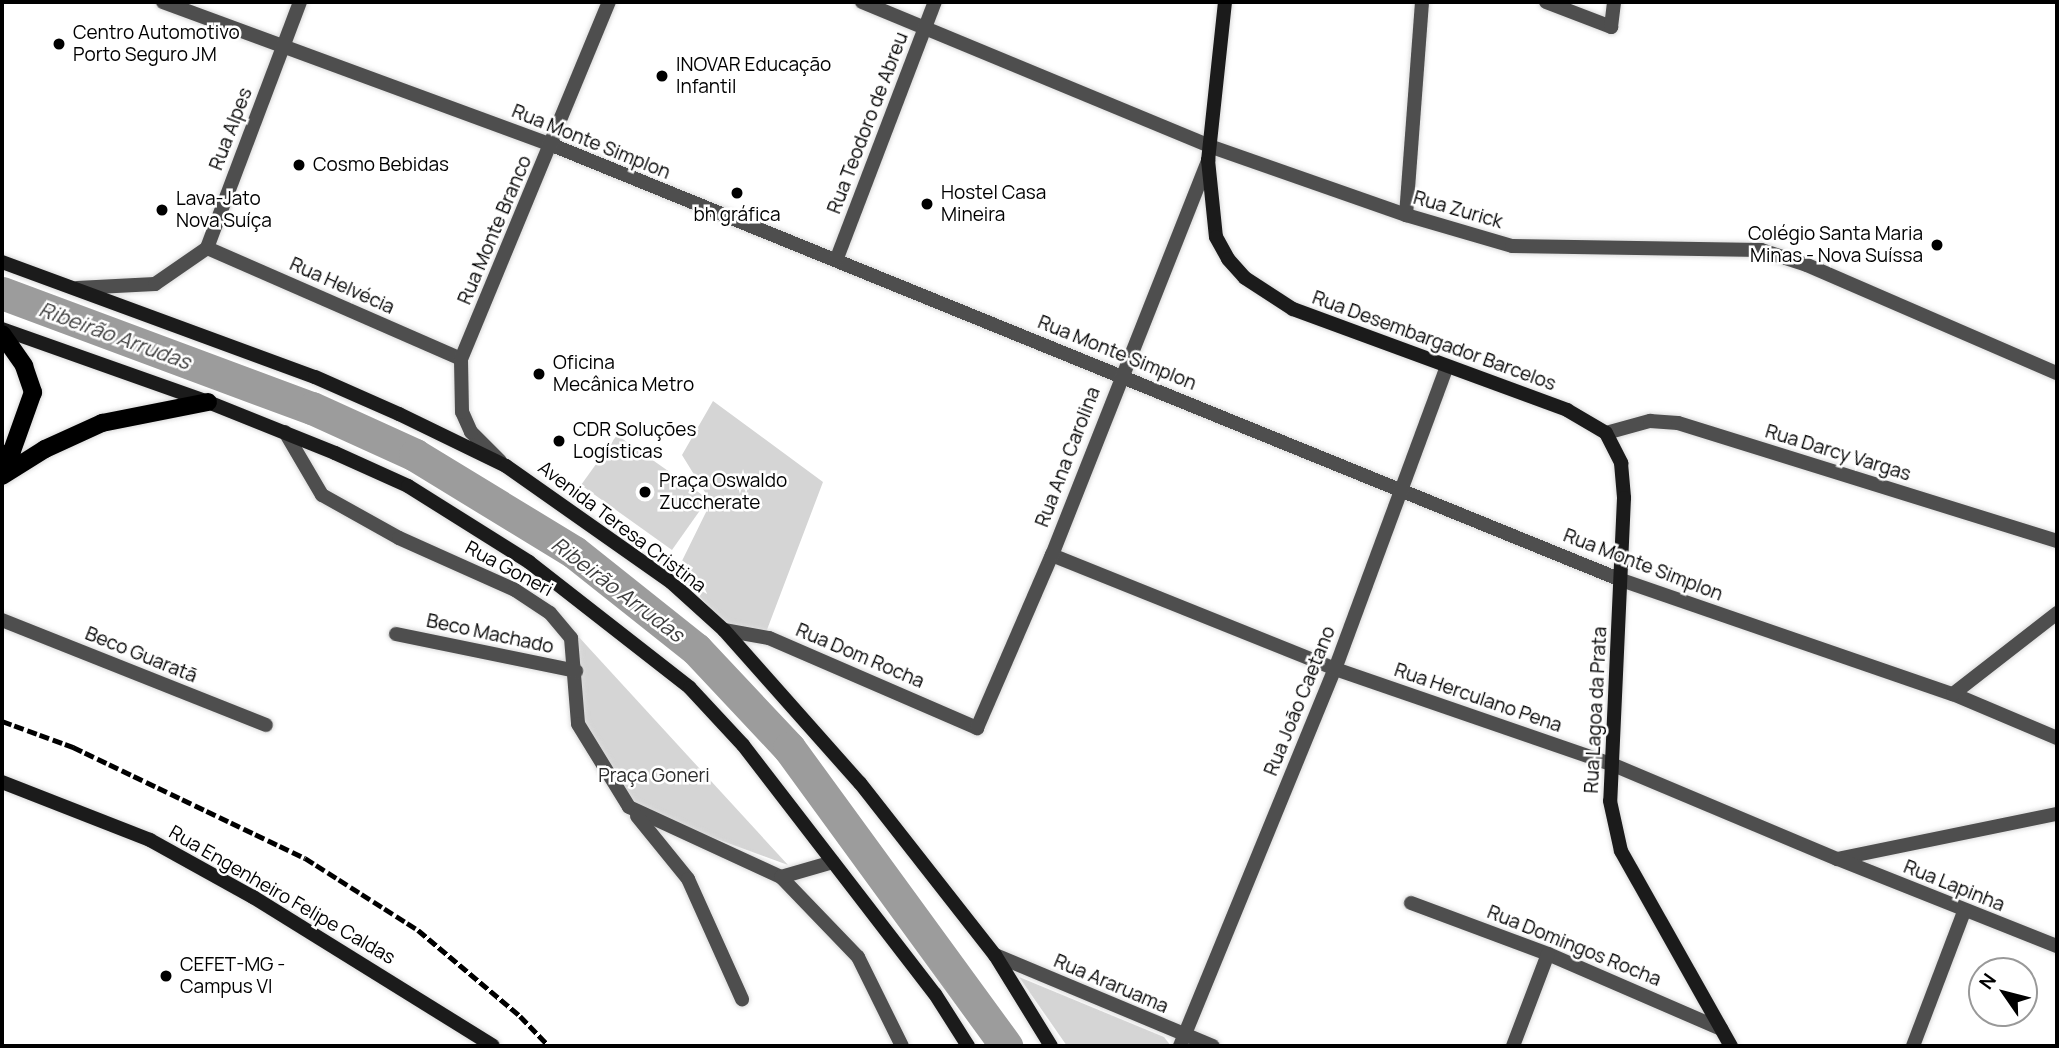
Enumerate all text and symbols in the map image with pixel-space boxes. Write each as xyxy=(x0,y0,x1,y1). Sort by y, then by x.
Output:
place label: Centro Automotivo Porto Seguro JM xyxy=(73,22,240,66)
street label: Rua Teodoro de Abreu xyxy=(823,29,913,217)
marker: Centro Automotivo Porto Seguro JM xyxy=(51,36,67,52)
place label: INOVAR Educação Infantil xyxy=(676,54,831,98)
marker: INOVAR Educação Infantil xyxy=(654,68,670,84)
street label: Rua Alpes xyxy=(205,85,257,173)
street label: Rua Monte Simplon xyxy=(509,100,673,184)
street label: Rua Monte Branco xyxy=(453,152,537,308)
place label: Cosmo Bebidas xyxy=(313,154,449,176)
marker: Cosmo Bebidas xyxy=(291,157,307,173)
place label: Hostel Casa Mineira xyxy=(941,182,1046,226)
marker: bh gráfica xyxy=(729,185,745,201)
street label: Rua Zurick xyxy=(1411,186,1505,234)
place label: Lava-Jato Nova Suíça xyxy=(176,188,272,232)
marker: Hostel Casa Mineira xyxy=(919,196,935,212)
marker: Lava-Jato Nova Suíça xyxy=(154,202,170,218)
place label: bh gráfica xyxy=(693,204,781,226)
place label: Colégio Santa Maria Minas - Nova Suíssa xyxy=(1748,223,1923,267)
marker: Colégio Santa Maria Minas - Nova Suíssa xyxy=(1929,237,1945,253)
street label: Rua Helvécia xyxy=(286,253,398,319)
street label: Rua Desembargador Barcelos xyxy=(1309,286,1559,396)
water label: Ribeirão Arrudas xyxy=(36,296,194,374)
street label: Rua Monte Simplon xyxy=(1035,311,1199,395)
place label: Oficina Mecânica Metro xyxy=(553,352,694,396)
marker: Oficina Mecânica Metro xyxy=(531,366,547,382)
street label: Rua Ana Carolina xyxy=(1031,384,1105,530)
place label: CDR Soluções Logísticas xyxy=(573,419,696,463)
street label: Rua Darcy Vargas xyxy=(1762,420,1914,486)
marker: CDR Soluções Logísticas xyxy=(551,433,567,449)
street label: Avenida Teresa Cristina xyxy=(533,456,711,598)
place label: Praça Oswaldo Zuccherate xyxy=(659,470,787,514)
marker: Praça Oswaldo Zuccherate xyxy=(637,484,653,500)
street label: Rua Monte Simplon xyxy=(1560,524,1726,606)
water label: Ribeirão Arrudas xyxy=(547,531,689,647)
street label: Rua Goneri xyxy=(461,536,557,602)
street label: Beco Machado xyxy=(424,609,556,659)
street label: Rua Dom Rocha xyxy=(792,619,928,693)
street label: Beco Guaratã xyxy=(82,622,200,688)
street label: Rua João Caetano xyxy=(1260,623,1340,779)
street label: Rua Lagoa da Prata xyxy=(1580,626,1612,794)
street label: Rua Herculano Pena xyxy=(1391,659,1565,737)
park label: Praça Goneri xyxy=(598,765,710,787)
street label: Rua Engenheiro Felipe Caldas xyxy=(165,821,399,969)
street label: Rua Lapinha xyxy=(1900,855,2008,917)
street label: Rua Domingos Rocha xyxy=(1484,901,1664,991)
street label: Rua Araruama xyxy=(1050,950,1172,1018)
place label: CEFET-MG - Campus VI xyxy=(180,954,285,998)
north arrow xyxy=(1968,957,2038,1027)
marker: CEFET-MG - Campus VI xyxy=(158,968,174,984)
text: N xyxy=(1973,968,2002,994)

